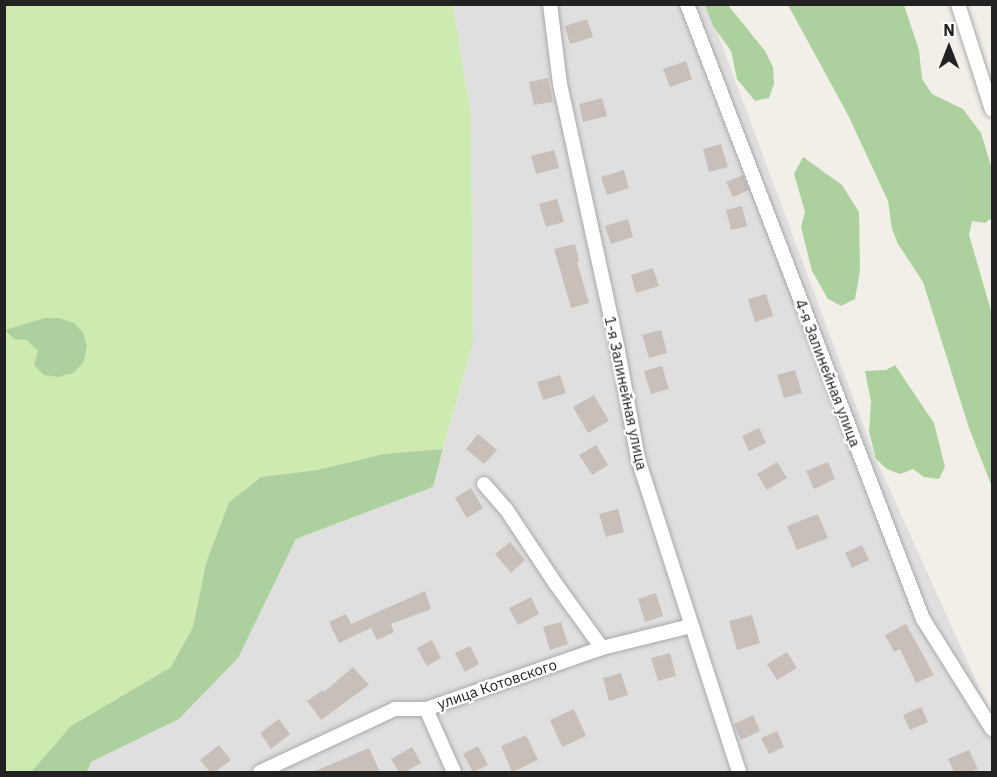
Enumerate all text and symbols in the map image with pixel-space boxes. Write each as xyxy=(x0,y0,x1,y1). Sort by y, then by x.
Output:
north arrow xyxy=(919,18,979,78)
text: N xyxy=(943,20,955,40)
street label: 4-я Залинейная улица xyxy=(792,297,864,449)
street label: 1-я Залинейная улица xyxy=(601,314,651,472)
street label: улица Котовского xyxy=(435,655,559,713)

